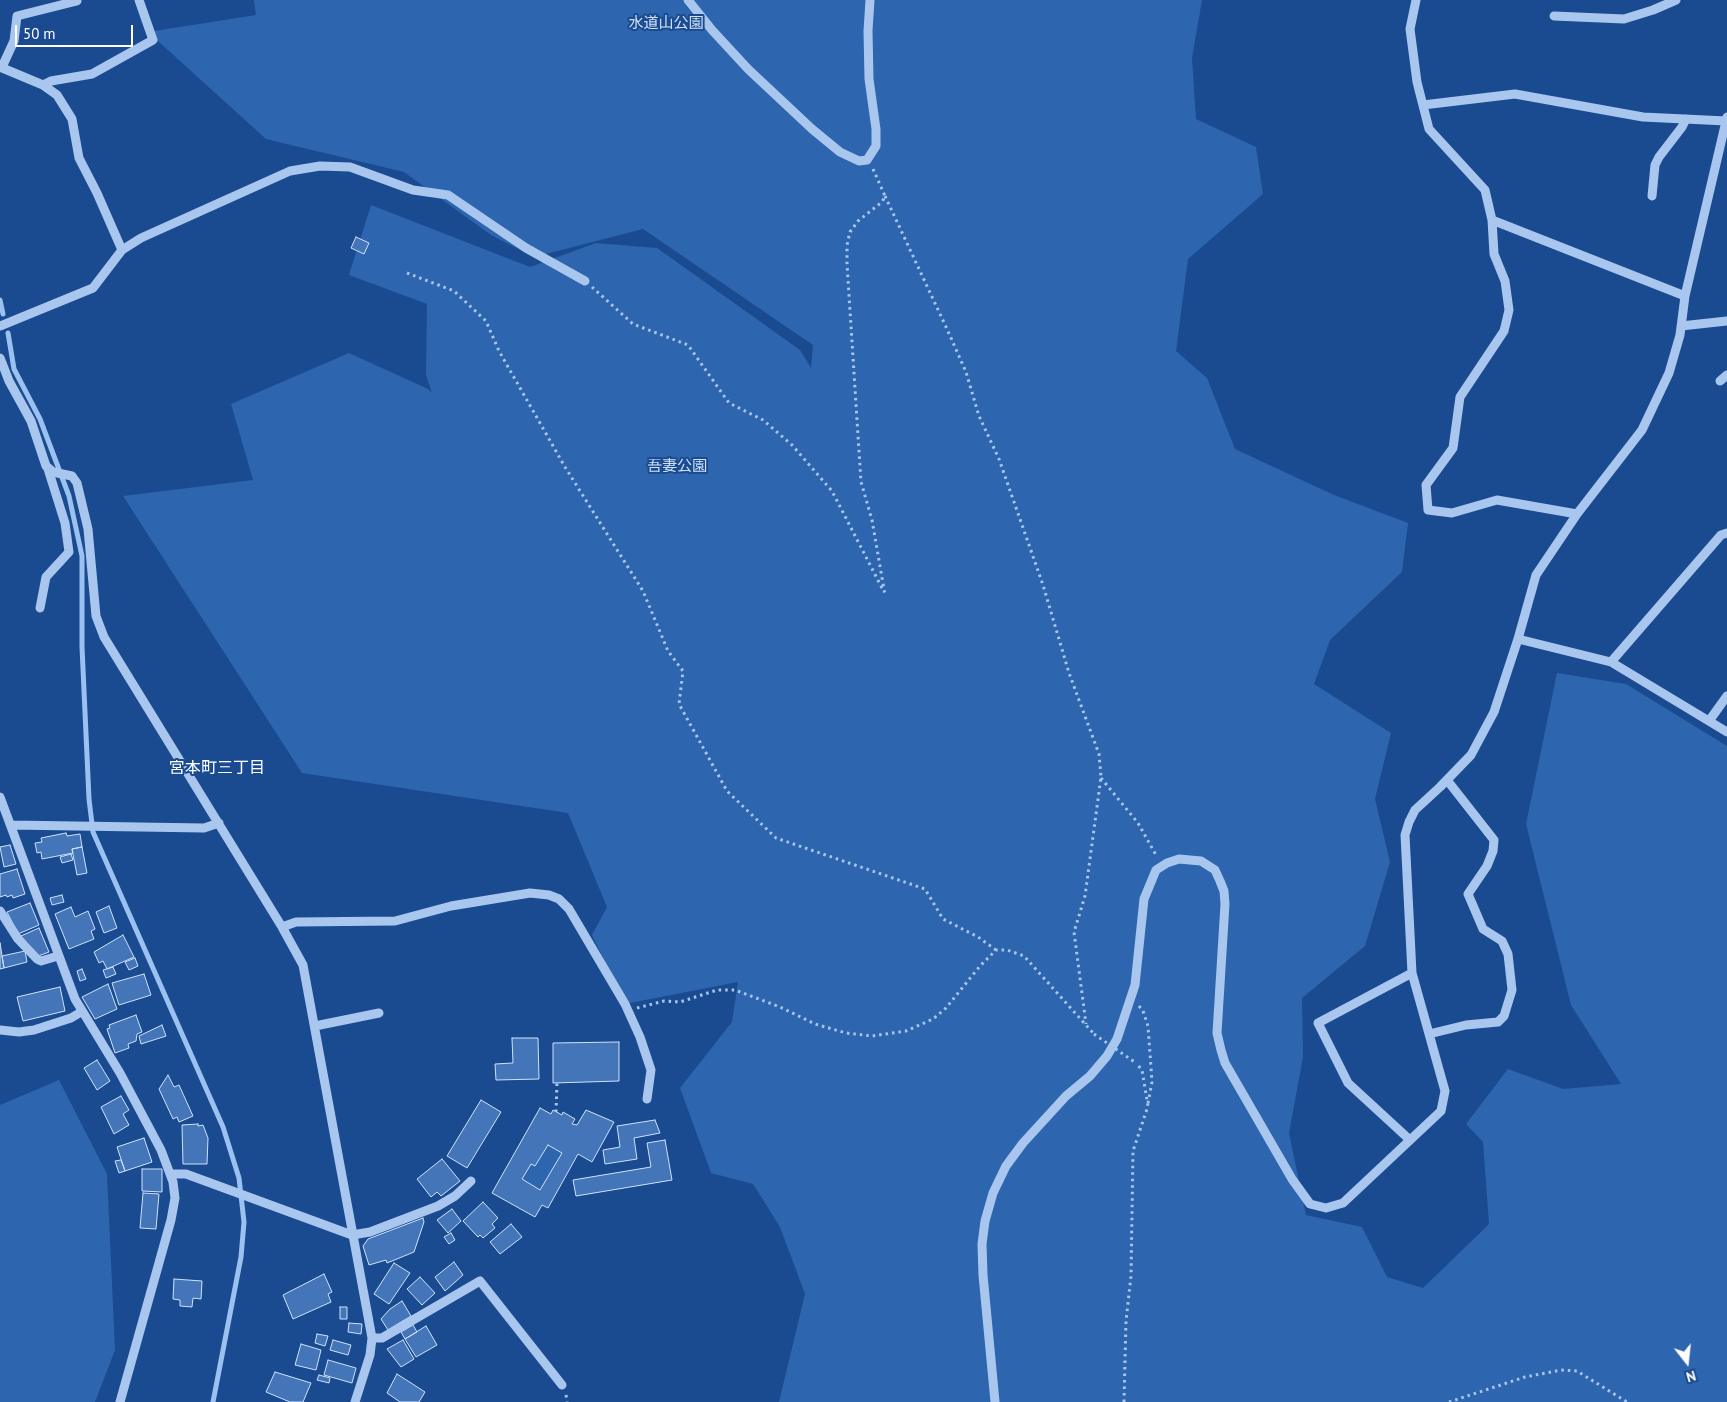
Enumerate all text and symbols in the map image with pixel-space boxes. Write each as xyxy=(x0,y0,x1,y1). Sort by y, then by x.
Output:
scale bar xyxy=(18,15,135,47)
park label: 水道山公園 xyxy=(629,15,703,33)
text: 50 m xyxy=(23,24,56,43)
park label: 吾妻公園 xyxy=(647,458,707,476)
district label: 宮本町三丁目 xyxy=(169,758,265,778)
north arrow xyxy=(1662,1337,1712,1387)
text: N xyxy=(1684,1366,1698,1386)

